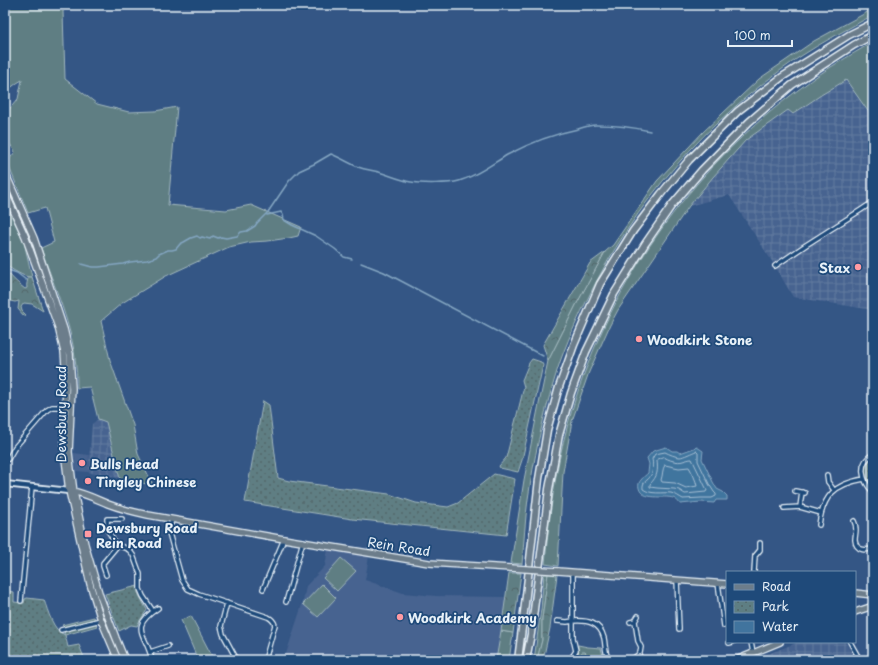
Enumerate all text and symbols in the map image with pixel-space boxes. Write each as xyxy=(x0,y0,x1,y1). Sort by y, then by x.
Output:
scale bar xyxy=(728,22,792,48)
text: 100 m xyxy=(734,26,771,44)
place label: Stax xyxy=(819,258,851,277)
marker: Stax xyxy=(853,262,863,272)
place label: Woodkirk Stone xyxy=(647,330,753,349)
marker: Woodkirk Stone xyxy=(634,334,644,344)
street label: Dewsbury Road xyxy=(51,366,70,462)
place label: Bulls Head xyxy=(90,454,159,473)
marker: Bulls Head xyxy=(77,458,87,468)
place label: Tingley Chinese xyxy=(96,472,196,491)
marker: Tingley Chinese xyxy=(83,476,93,486)
place label: Dewsbury Road Rein Road xyxy=(96,518,198,552)
marker: Dewsbury Road Rein Road xyxy=(83,529,93,539)
street label: Rein Road xyxy=(366,532,432,560)
legend xyxy=(726,571,856,643)
text: Road xyxy=(762,577,791,595)
text: Park xyxy=(762,597,789,615)
place label: Woodkirk Academy xyxy=(408,608,537,627)
marker: Woodkirk Academy xyxy=(395,612,405,622)
text: Water xyxy=(762,617,799,635)

